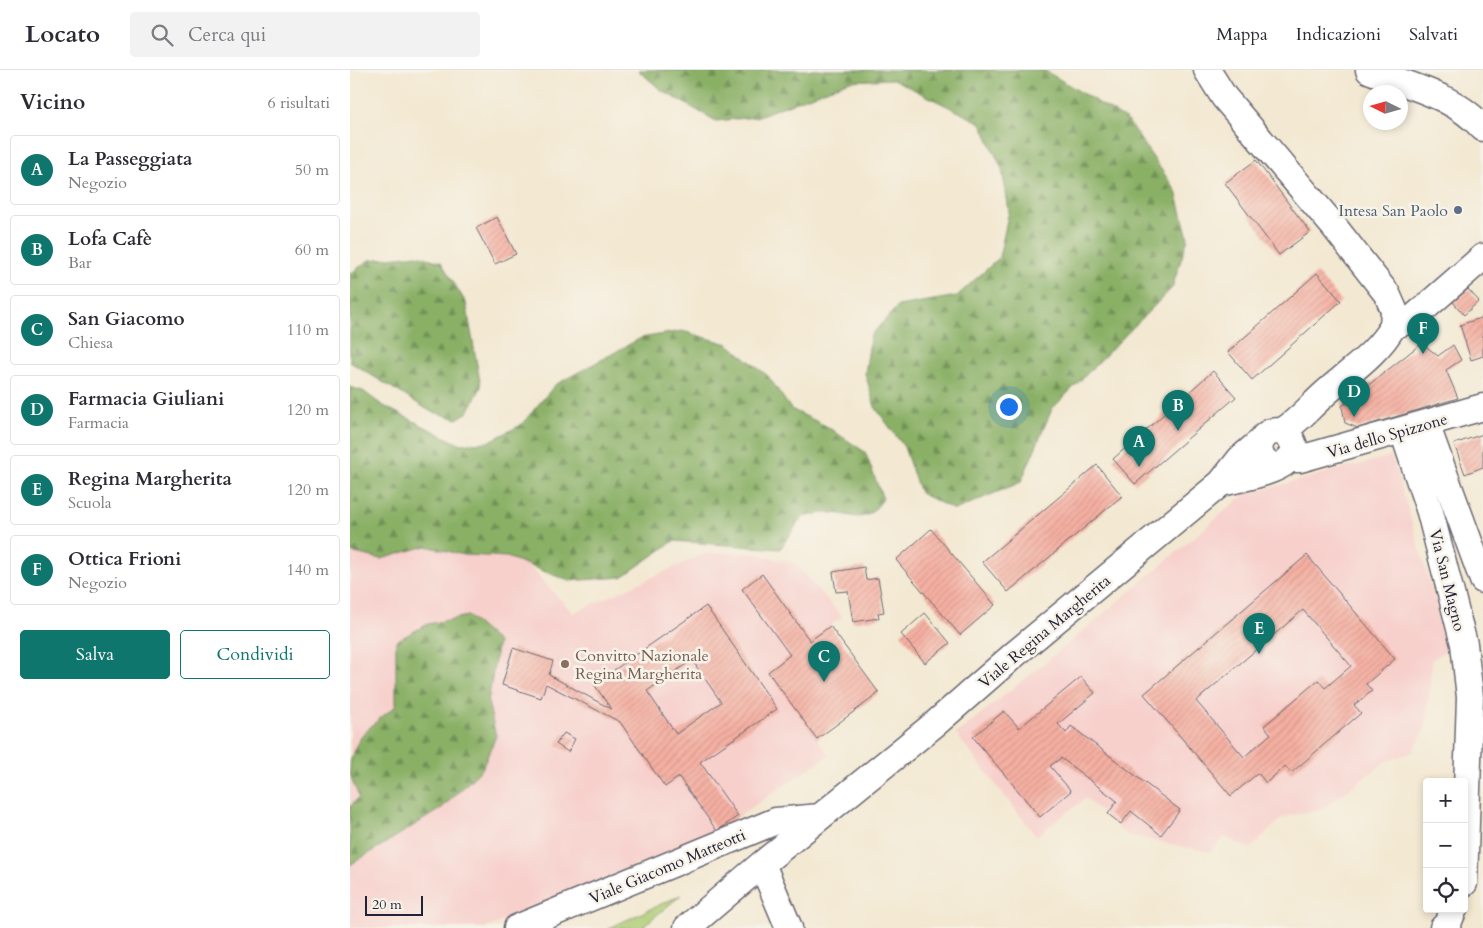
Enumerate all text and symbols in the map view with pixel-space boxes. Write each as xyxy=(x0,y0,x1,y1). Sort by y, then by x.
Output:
search box xyxy=(130,12,480,57)
text: Locato xyxy=(25,18,100,51)
icon: search xyxy=(148,21,176,49)
text: Cerca qui xyxy=(188,22,266,48)
text: Mappa xyxy=(1216,22,1268,47)
text: Indicazioni xyxy=(1296,22,1381,47)
text: Salvati xyxy=(1409,22,1458,47)
north arrow xyxy=(1363,85,1408,130)
text: Vicino xyxy=(20,88,85,117)
text: 6 risultati xyxy=(267,92,330,114)
text: La Passeggiata xyxy=(68,146,192,172)
text: A xyxy=(31,159,43,181)
text: 50 m xyxy=(295,159,329,181)
text: Negozio xyxy=(68,172,127,194)
place label: Intesa San Paolo xyxy=(1339,200,1448,222)
marker: Intesa San Paolo xyxy=(1452,204,1464,216)
text: Lofa Cafè xyxy=(68,226,152,252)
text: B xyxy=(31,239,43,261)
text: 60 m xyxy=(295,239,329,261)
text: Bar xyxy=(68,252,92,274)
text: San Giacomo xyxy=(68,306,185,332)
pin: F xyxy=(1407,313,1439,354)
text: C xyxy=(31,319,43,341)
text: 110 m xyxy=(287,319,329,341)
text: Chiesa xyxy=(68,332,113,354)
pin: D xyxy=(1338,376,1370,417)
text: Farmacia Giuliani xyxy=(68,386,224,412)
pin: B xyxy=(1162,390,1194,431)
your location xyxy=(996,394,1022,420)
text: D xyxy=(30,399,44,421)
text: 120 m xyxy=(287,399,329,421)
street label: Via dello Spizzone xyxy=(1324,408,1450,464)
text: Farmacia xyxy=(68,412,129,434)
pin: A xyxy=(1123,426,1155,467)
text: Regina Margherita xyxy=(68,466,232,492)
text: E xyxy=(32,479,42,501)
text: 120 m xyxy=(287,479,329,501)
text: Scuola xyxy=(68,492,112,514)
street label: Via San Magno xyxy=(1424,527,1470,634)
text: Ottica Frioni xyxy=(68,546,181,572)
text: F xyxy=(32,559,42,581)
text: 140 m xyxy=(287,559,329,581)
street label: Viale Regina Margherita xyxy=(974,570,1115,694)
text: Negozio xyxy=(68,572,127,594)
pin: E xyxy=(1243,613,1275,654)
button: Salva xyxy=(20,630,170,679)
button: Condividi xyxy=(180,630,330,679)
pin: C xyxy=(808,641,840,682)
place label: Convitto Nazionale Regina Margherita xyxy=(575,645,709,685)
marker: Convitto Nazionale Regina Margherita xyxy=(559,658,571,670)
map controls xyxy=(1423,778,1468,913)
button: + xyxy=(1423,778,1468,823)
button: − xyxy=(1423,823,1468,868)
street label: Viale Giacomo Matteotti xyxy=(586,824,749,910)
button: locate xyxy=(1423,868,1468,913)
scale bar xyxy=(365,893,422,916)
text: 20 m xyxy=(372,895,402,914)

